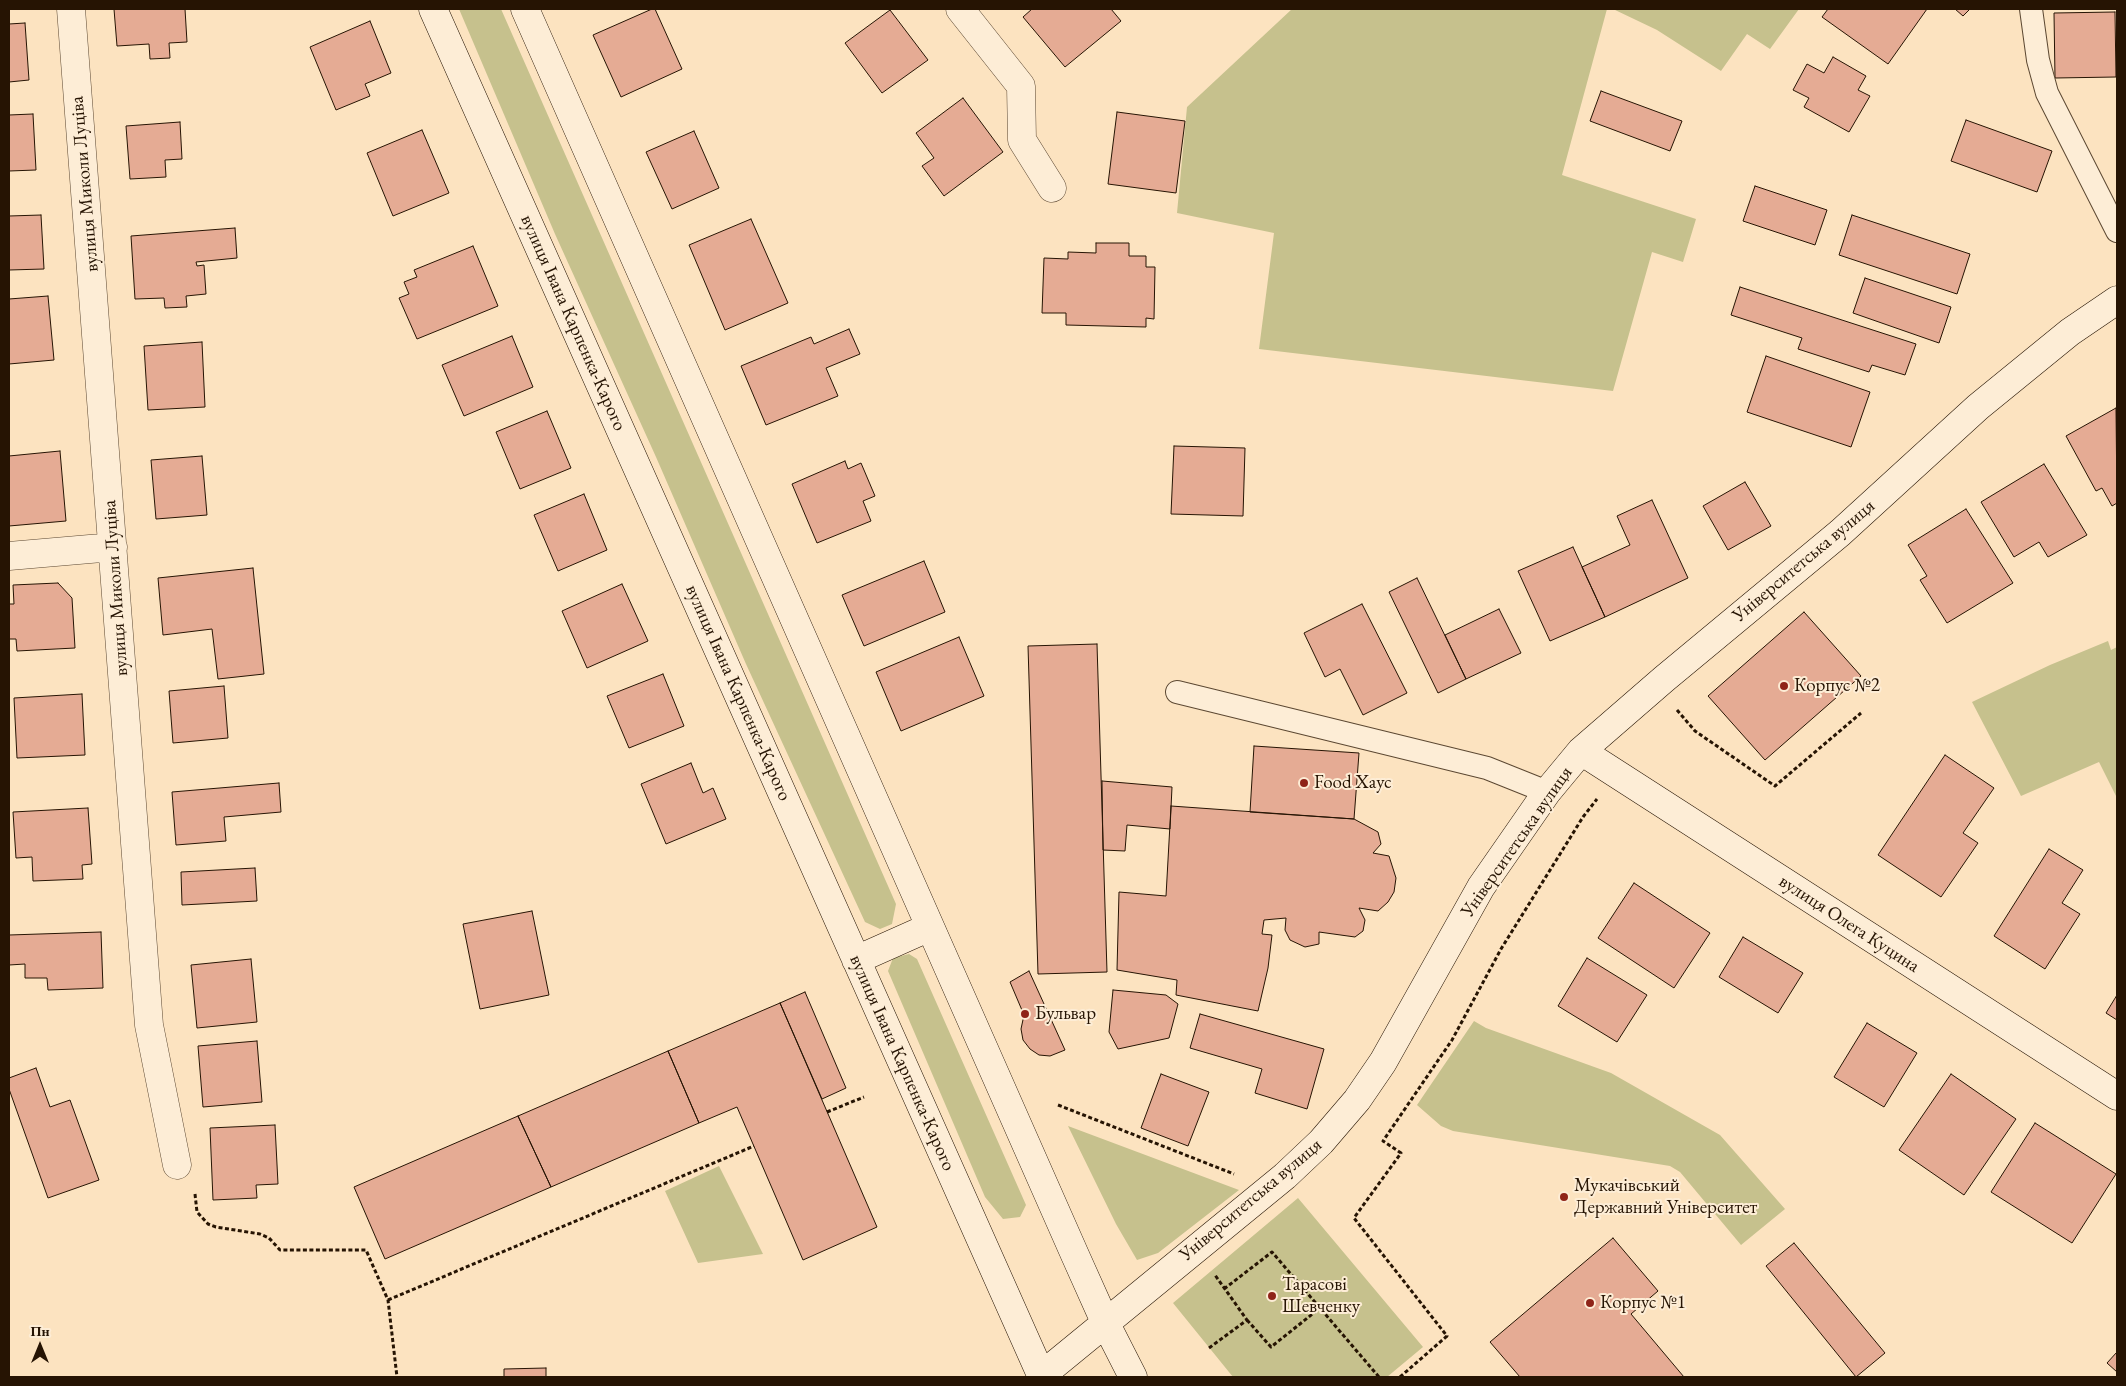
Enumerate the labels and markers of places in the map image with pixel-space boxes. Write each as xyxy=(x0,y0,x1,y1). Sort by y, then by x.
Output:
place label: Корпус №2 xyxy=(1794,675,1880,697)
marker: Корпус №2 xyxy=(1778,680,1790,692)
place label: Food Хаус xyxy=(1314,772,1392,794)
marker: Food Хаус xyxy=(1298,777,1310,789)
place label: Бульвар xyxy=(1035,1003,1096,1025)
marker: Бульвар xyxy=(1019,1008,1031,1020)
place label: Мукачівський Державний Університет xyxy=(1574,1175,1757,1219)
marker: Мукачівський Державний Університет xyxy=(1558,1191,1570,1203)
place label: Тарасові Шевченку xyxy=(1282,1274,1360,1318)
marker: Тарасові Шевченку xyxy=(1266,1290,1278,1302)
place label: Корпус №1 xyxy=(1600,1292,1686,1314)
marker: Корпус №1 xyxy=(1584,1297,1596,1309)

